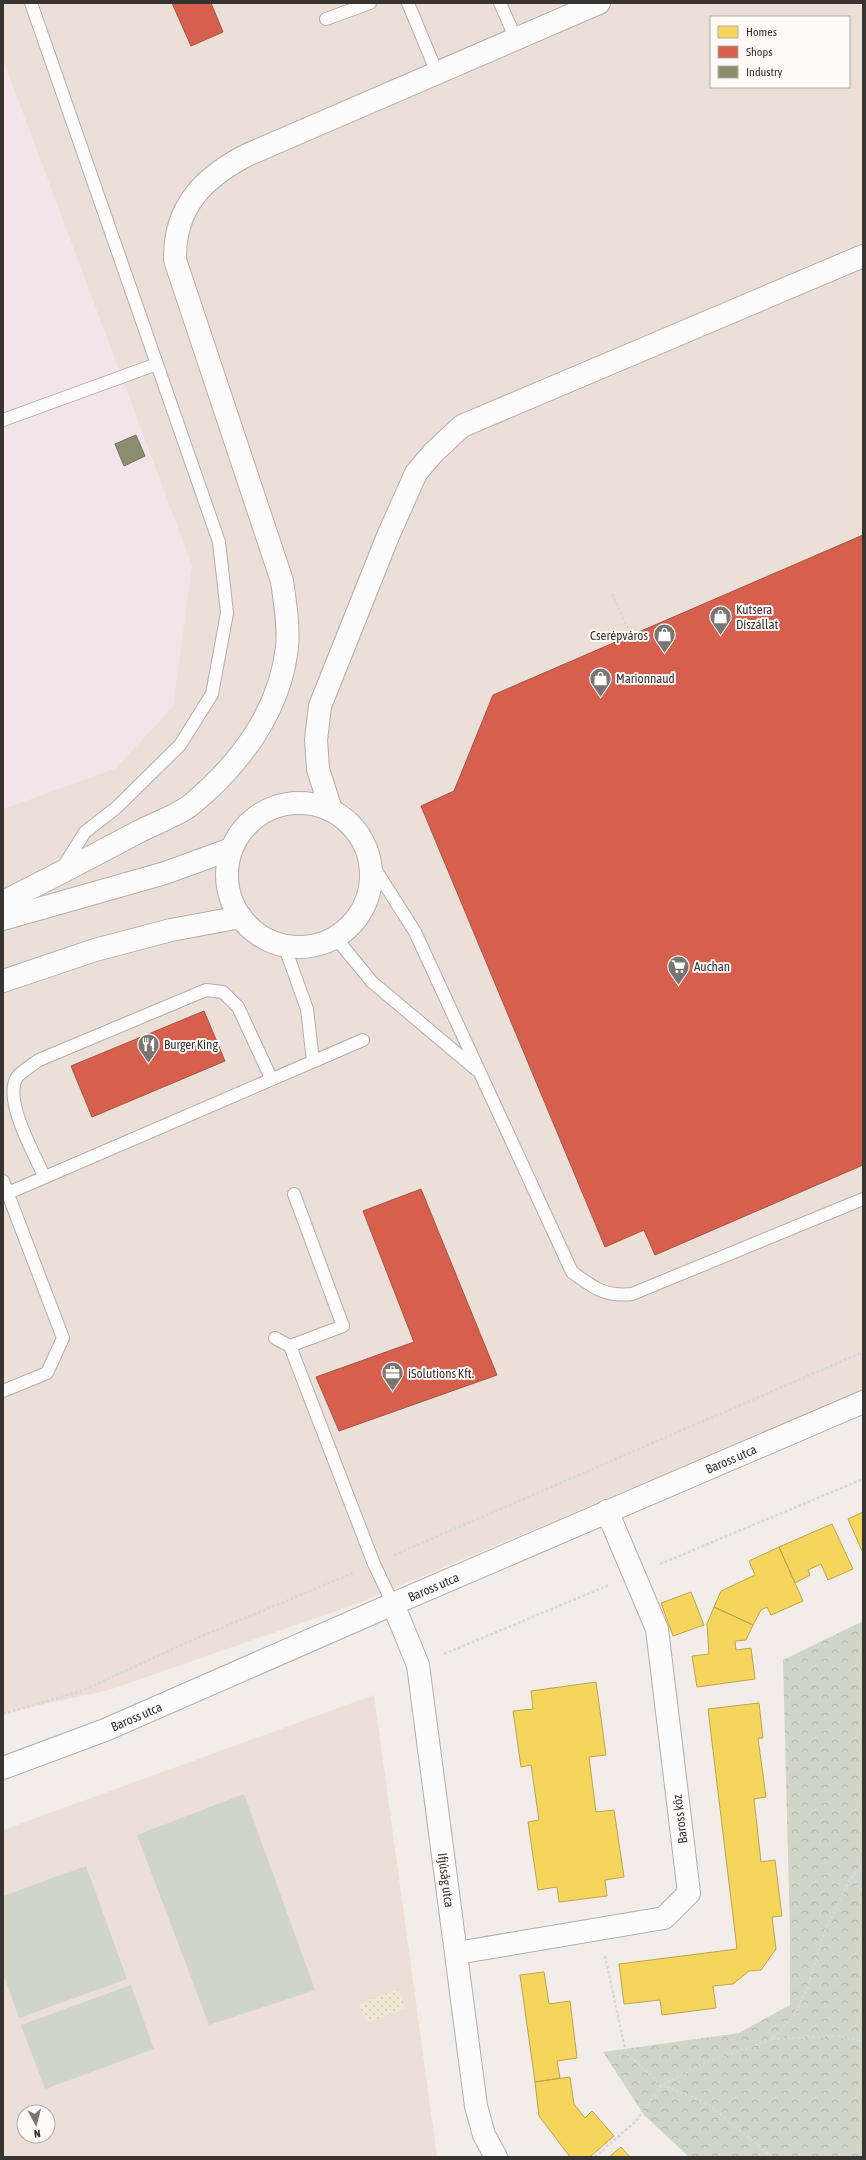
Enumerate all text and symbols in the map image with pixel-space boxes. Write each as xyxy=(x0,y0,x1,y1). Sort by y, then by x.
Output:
legend xyxy=(710,16,850,88)
text: Homes xyxy=(746,25,777,39)
text: Shops xyxy=(746,45,772,59)
text: Industry xyxy=(746,65,783,79)
place label: Kutsera Díszállat xyxy=(736,602,779,632)
shop icon: Kutsera Díszállat xyxy=(707,603,733,636)
shop icon: Cserépváros xyxy=(651,622,677,655)
place label: Cserépváros xyxy=(590,628,648,643)
shop icon: Marionnaud xyxy=(587,665,613,698)
place label: Marionnaud xyxy=(616,671,675,686)
supermarket icon: Auchan xyxy=(666,953,692,986)
place label: Auchan xyxy=(694,959,730,974)
restaurant icon: Burger King xyxy=(135,1031,161,1064)
place label: Burger King xyxy=(164,1037,218,1052)
office icon: iSolutions Kft. xyxy=(379,1360,405,1393)
place label: iSolutions Kft. xyxy=(408,1366,474,1381)
street label: Baross utca xyxy=(703,1441,759,1476)
street label: Baross utca xyxy=(406,1569,461,1604)
street label: Baross utca xyxy=(109,1699,164,1734)
street label: Baross köz xyxy=(670,1793,690,1844)
street label: Ifjúság utca xyxy=(435,1852,457,1908)
north arrow xyxy=(16,2104,56,2144)
text: N xyxy=(33,2128,41,2140)

